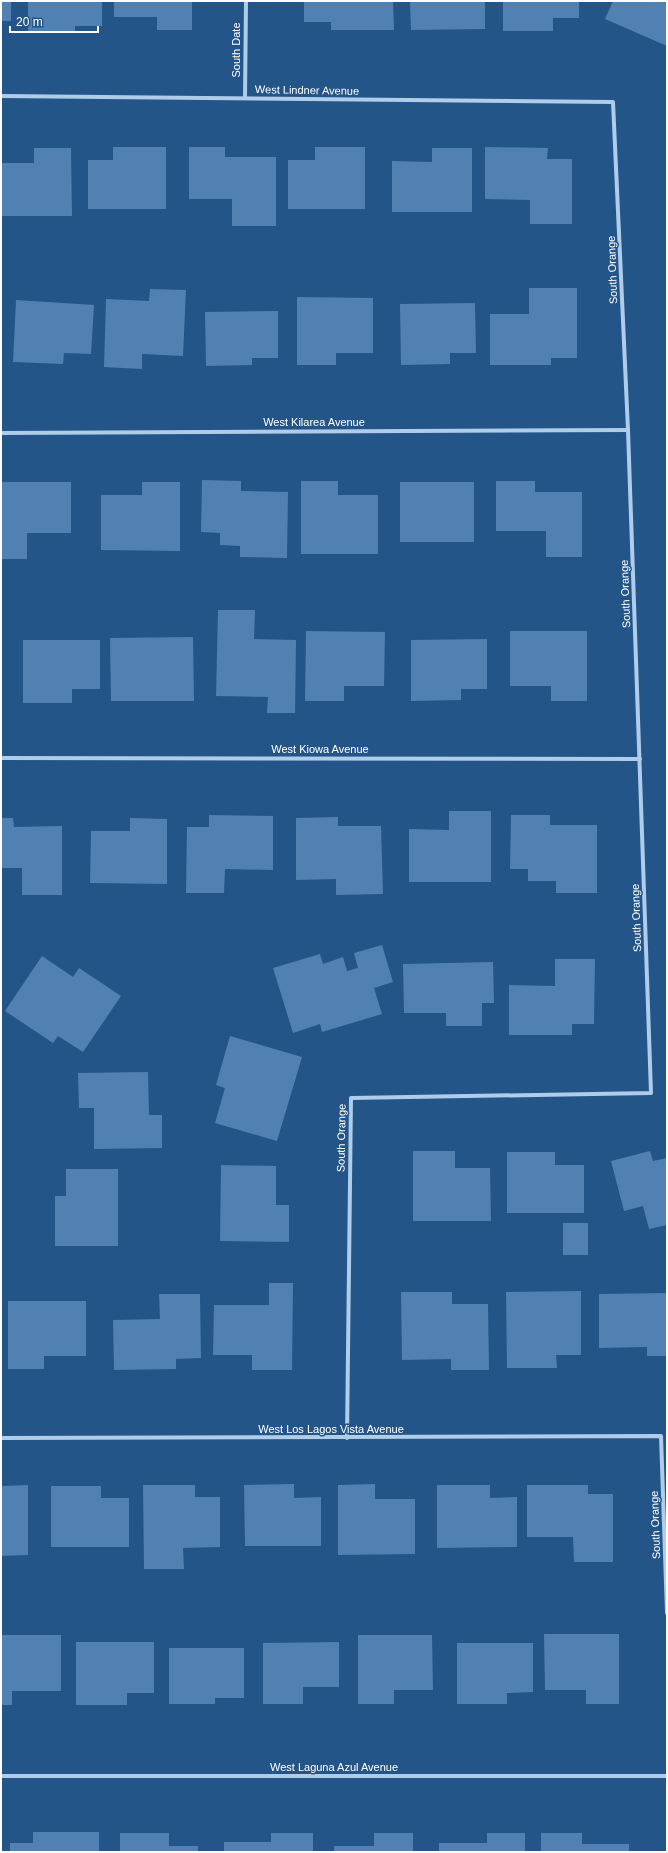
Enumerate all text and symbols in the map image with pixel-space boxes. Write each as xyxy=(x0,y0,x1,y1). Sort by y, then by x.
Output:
scale bar xyxy=(10,8,98,34)
text: 20 m xyxy=(16,15,43,29)
street label: South Date xyxy=(230,22,242,78)
street label: West Lindner Avenue xyxy=(255,83,359,97)
street label: South Orange xyxy=(605,236,619,304)
street label: West Kilarea Avenue xyxy=(263,416,365,428)
street label: South Orange xyxy=(618,560,632,628)
street label: West Kiowa Avenue xyxy=(271,743,369,755)
street label: South Orange xyxy=(629,884,643,952)
street label: South Orange xyxy=(334,1104,348,1172)
street label: West Los Lagos Vista Avenue xyxy=(258,1423,404,1435)
street label: South Orange xyxy=(648,1491,662,1559)
street label: West Laguna Azul Avenue xyxy=(270,1761,398,1773)

